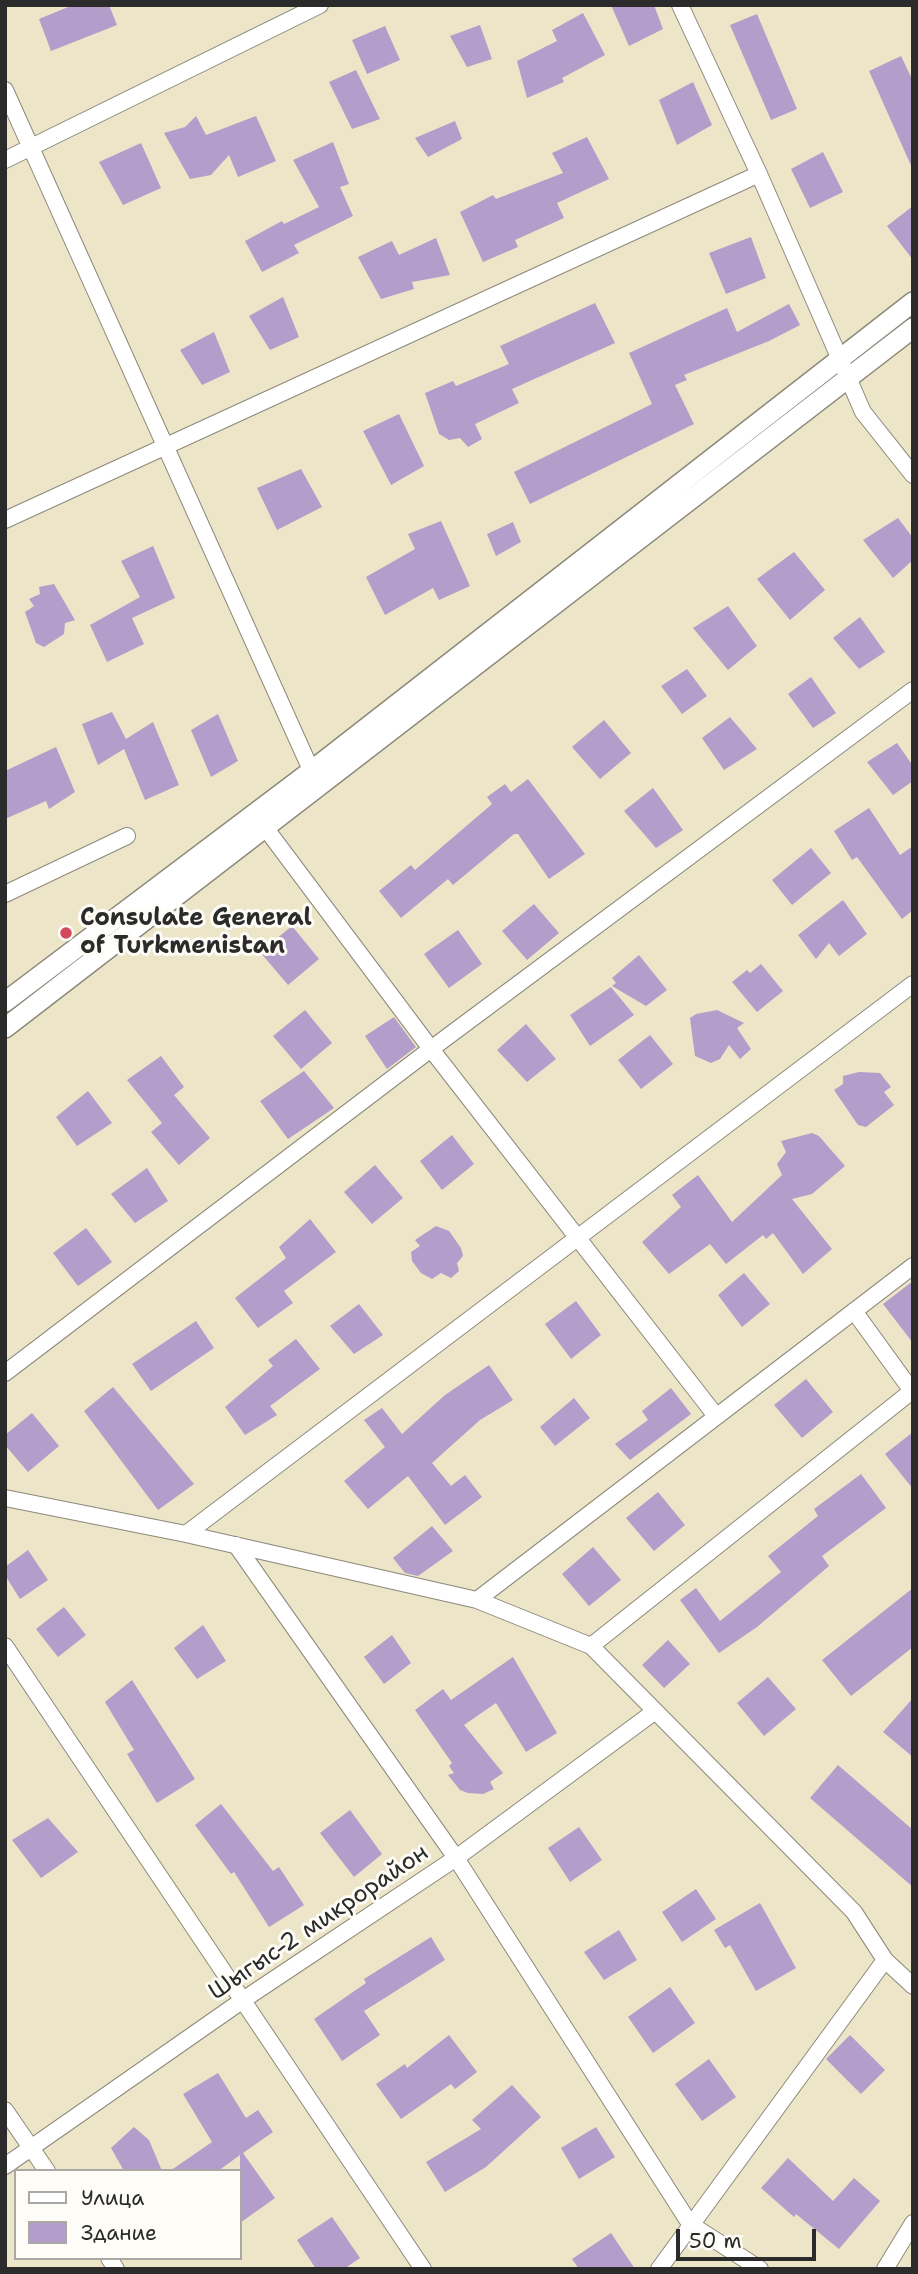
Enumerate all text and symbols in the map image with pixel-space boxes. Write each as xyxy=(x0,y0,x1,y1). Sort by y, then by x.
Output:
place label: Consulate General of Turkmenistan xyxy=(80,905,312,961)
marker: Consulate General of Turkmenistan xyxy=(58,925,74,941)
street label: Шыгыс-2 микрорайон xyxy=(204,1839,434,2007)
legend xyxy=(14,2169,242,2260)
text: Улица xyxy=(81,2184,144,2212)
scale bar xyxy=(680,2214,820,2258)
text: Здание xyxy=(81,2219,157,2247)
text: 50 m xyxy=(689,2227,742,2255)

